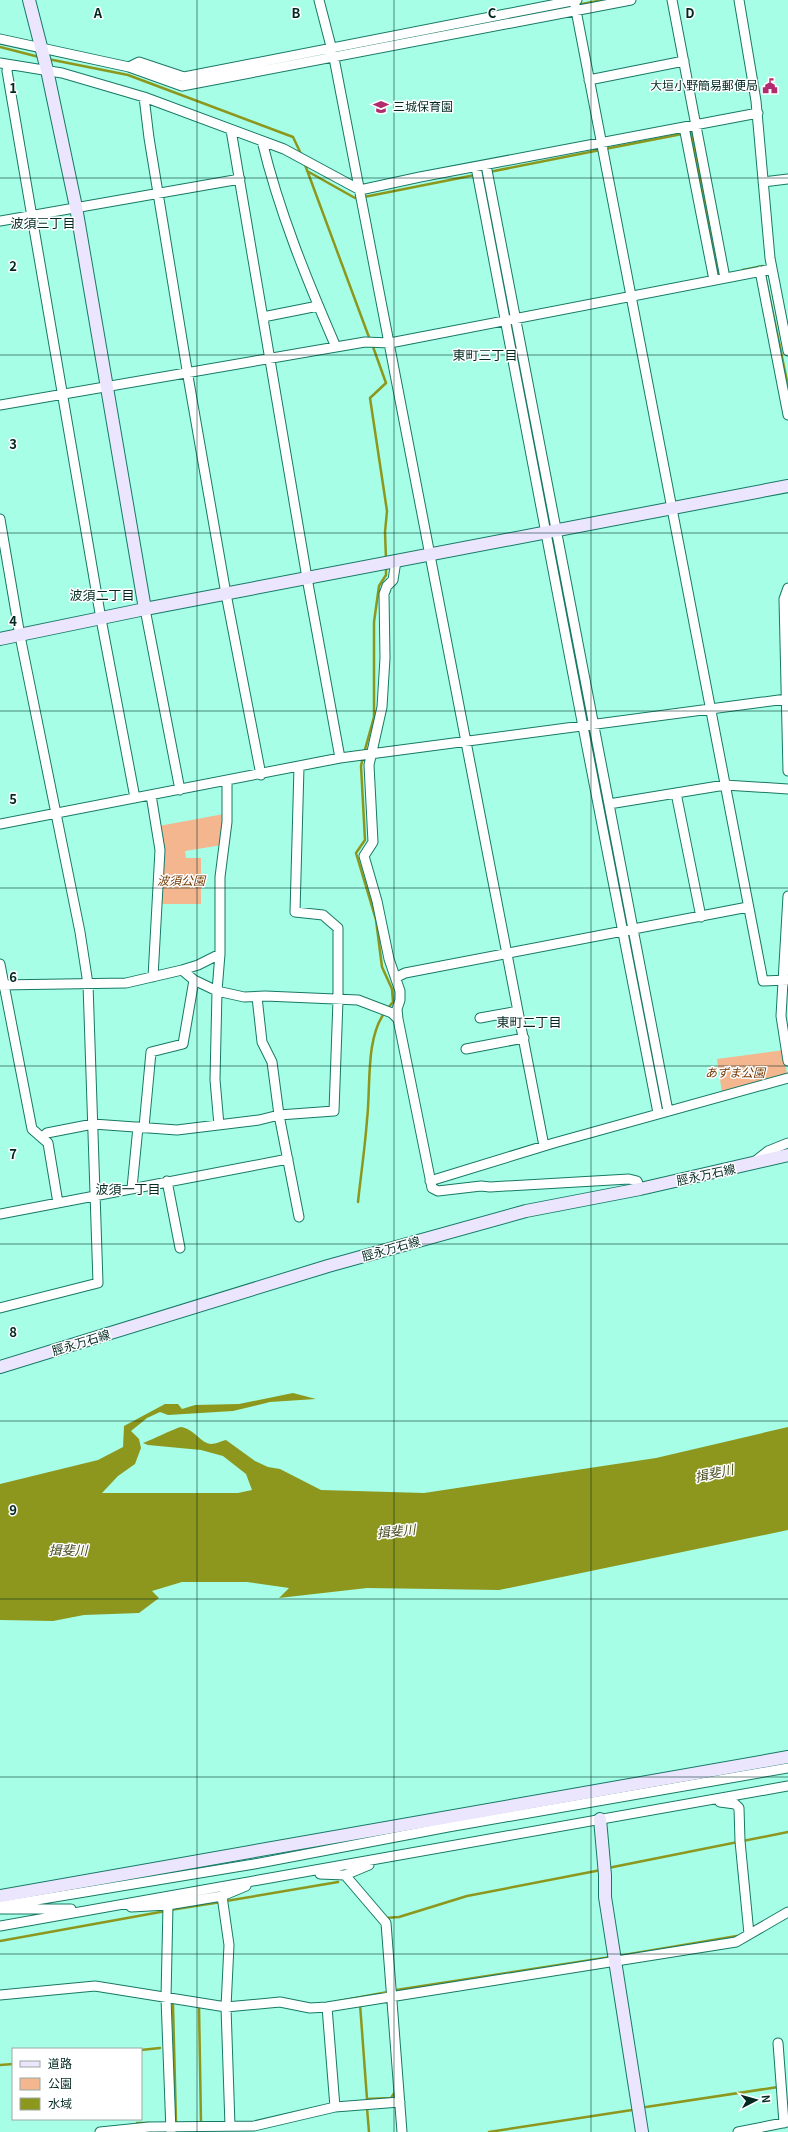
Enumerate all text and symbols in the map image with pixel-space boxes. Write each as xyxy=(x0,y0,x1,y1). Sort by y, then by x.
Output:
text: A xyxy=(93,3,103,22)
text: B xyxy=(292,3,301,22)
text: C xyxy=(488,3,497,22)
text: D xyxy=(685,3,695,22)
place label: 大垣小野簡易郵便局 xyxy=(650,76,758,93)
public building icon: 大垣小野簡易郵便局 xyxy=(761,77,779,95)
text: 1 xyxy=(9,78,17,97)
place label: 三城保育園 xyxy=(393,97,453,114)
school or university icon: 三城保育園 xyxy=(372,98,390,116)
district label: 波須三丁目 xyxy=(10,213,76,232)
text: 2 xyxy=(9,256,17,275)
district label: 東町三丁目 xyxy=(452,345,518,364)
text: 3 xyxy=(9,434,17,453)
district label: 波須二丁目 xyxy=(69,585,135,604)
text: 4 xyxy=(9,611,17,630)
text: 5 xyxy=(9,789,17,808)
park label: 波須公園 xyxy=(157,871,207,888)
text: 6 xyxy=(9,967,17,986)
district label: 東町二丁目 xyxy=(496,1012,562,1031)
park label: あずま公園 xyxy=(705,1063,767,1080)
text: 7 xyxy=(9,1144,17,1163)
street label: 脛永万石線 xyxy=(675,1159,737,1188)
district label: 波須一丁目 xyxy=(95,1179,161,1198)
street label: 脛永万石線 xyxy=(359,1231,422,1264)
text: 8 xyxy=(9,1322,17,1341)
street label: 脛永万石線 xyxy=(49,1325,112,1358)
water label: 揖斐川 xyxy=(693,1459,737,1486)
text: 9 xyxy=(9,1500,17,1519)
water label: 揖斐川 xyxy=(376,1519,418,1542)
water label: 揖斐川 xyxy=(48,1540,89,1559)
legend xyxy=(12,2048,142,2120)
text: 道路 xyxy=(48,2054,72,2071)
text: 公園 xyxy=(48,2074,72,2091)
north arrow xyxy=(736,2080,776,2120)
text: 水域 xyxy=(48,2094,72,2111)
text: N xyxy=(759,2094,775,2104)

